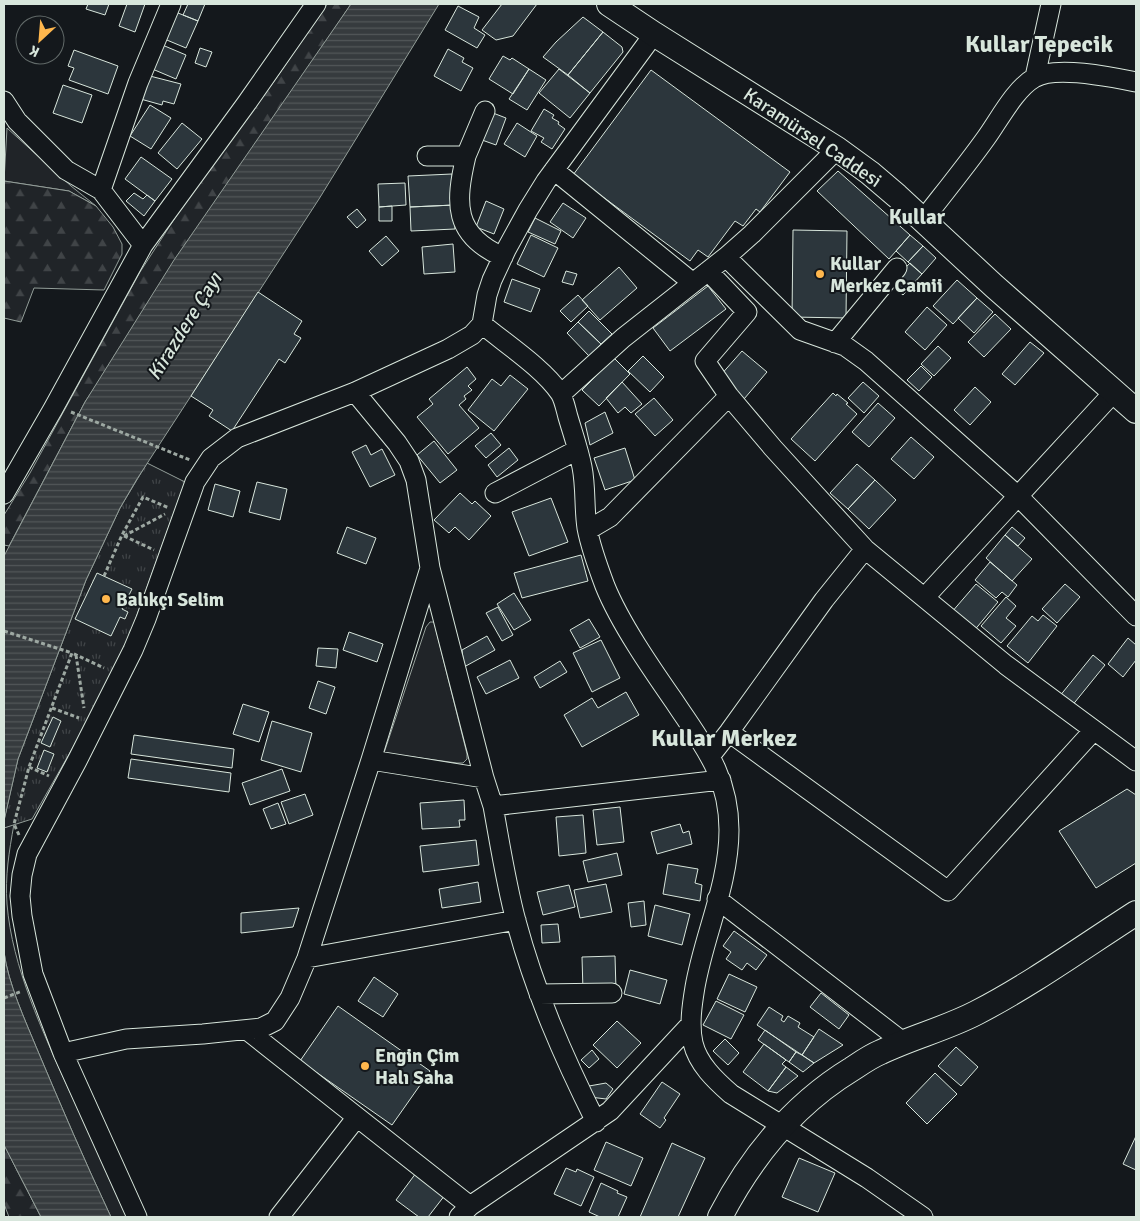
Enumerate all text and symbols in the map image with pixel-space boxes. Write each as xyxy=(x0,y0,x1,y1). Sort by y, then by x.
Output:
north arrow xyxy=(15,15,65,65)
district label: Kullar Tepecik xyxy=(965,29,1113,59)
text: K xyxy=(27,42,42,61)
street label: Karamürsel Caddesi xyxy=(739,83,886,193)
district label: Kullar xyxy=(889,204,946,230)
place label: Kullar Merkez Camii xyxy=(830,252,943,298)
water label: Kirazdere Çayı xyxy=(141,266,228,385)
marker: Kullar Merkez Camii xyxy=(814,268,826,280)
place label: Balıkçı Selim xyxy=(116,588,224,612)
marker: Balıkçı Selim xyxy=(100,593,112,605)
district label: Kullar Merkez xyxy=(651,723,797,753)
place label: Engin Çim Halı Saha xyxy=(375,1044,459,1090)
marker: Engin Çim Halı Saha xyxy=(359,1060,371,1072)

